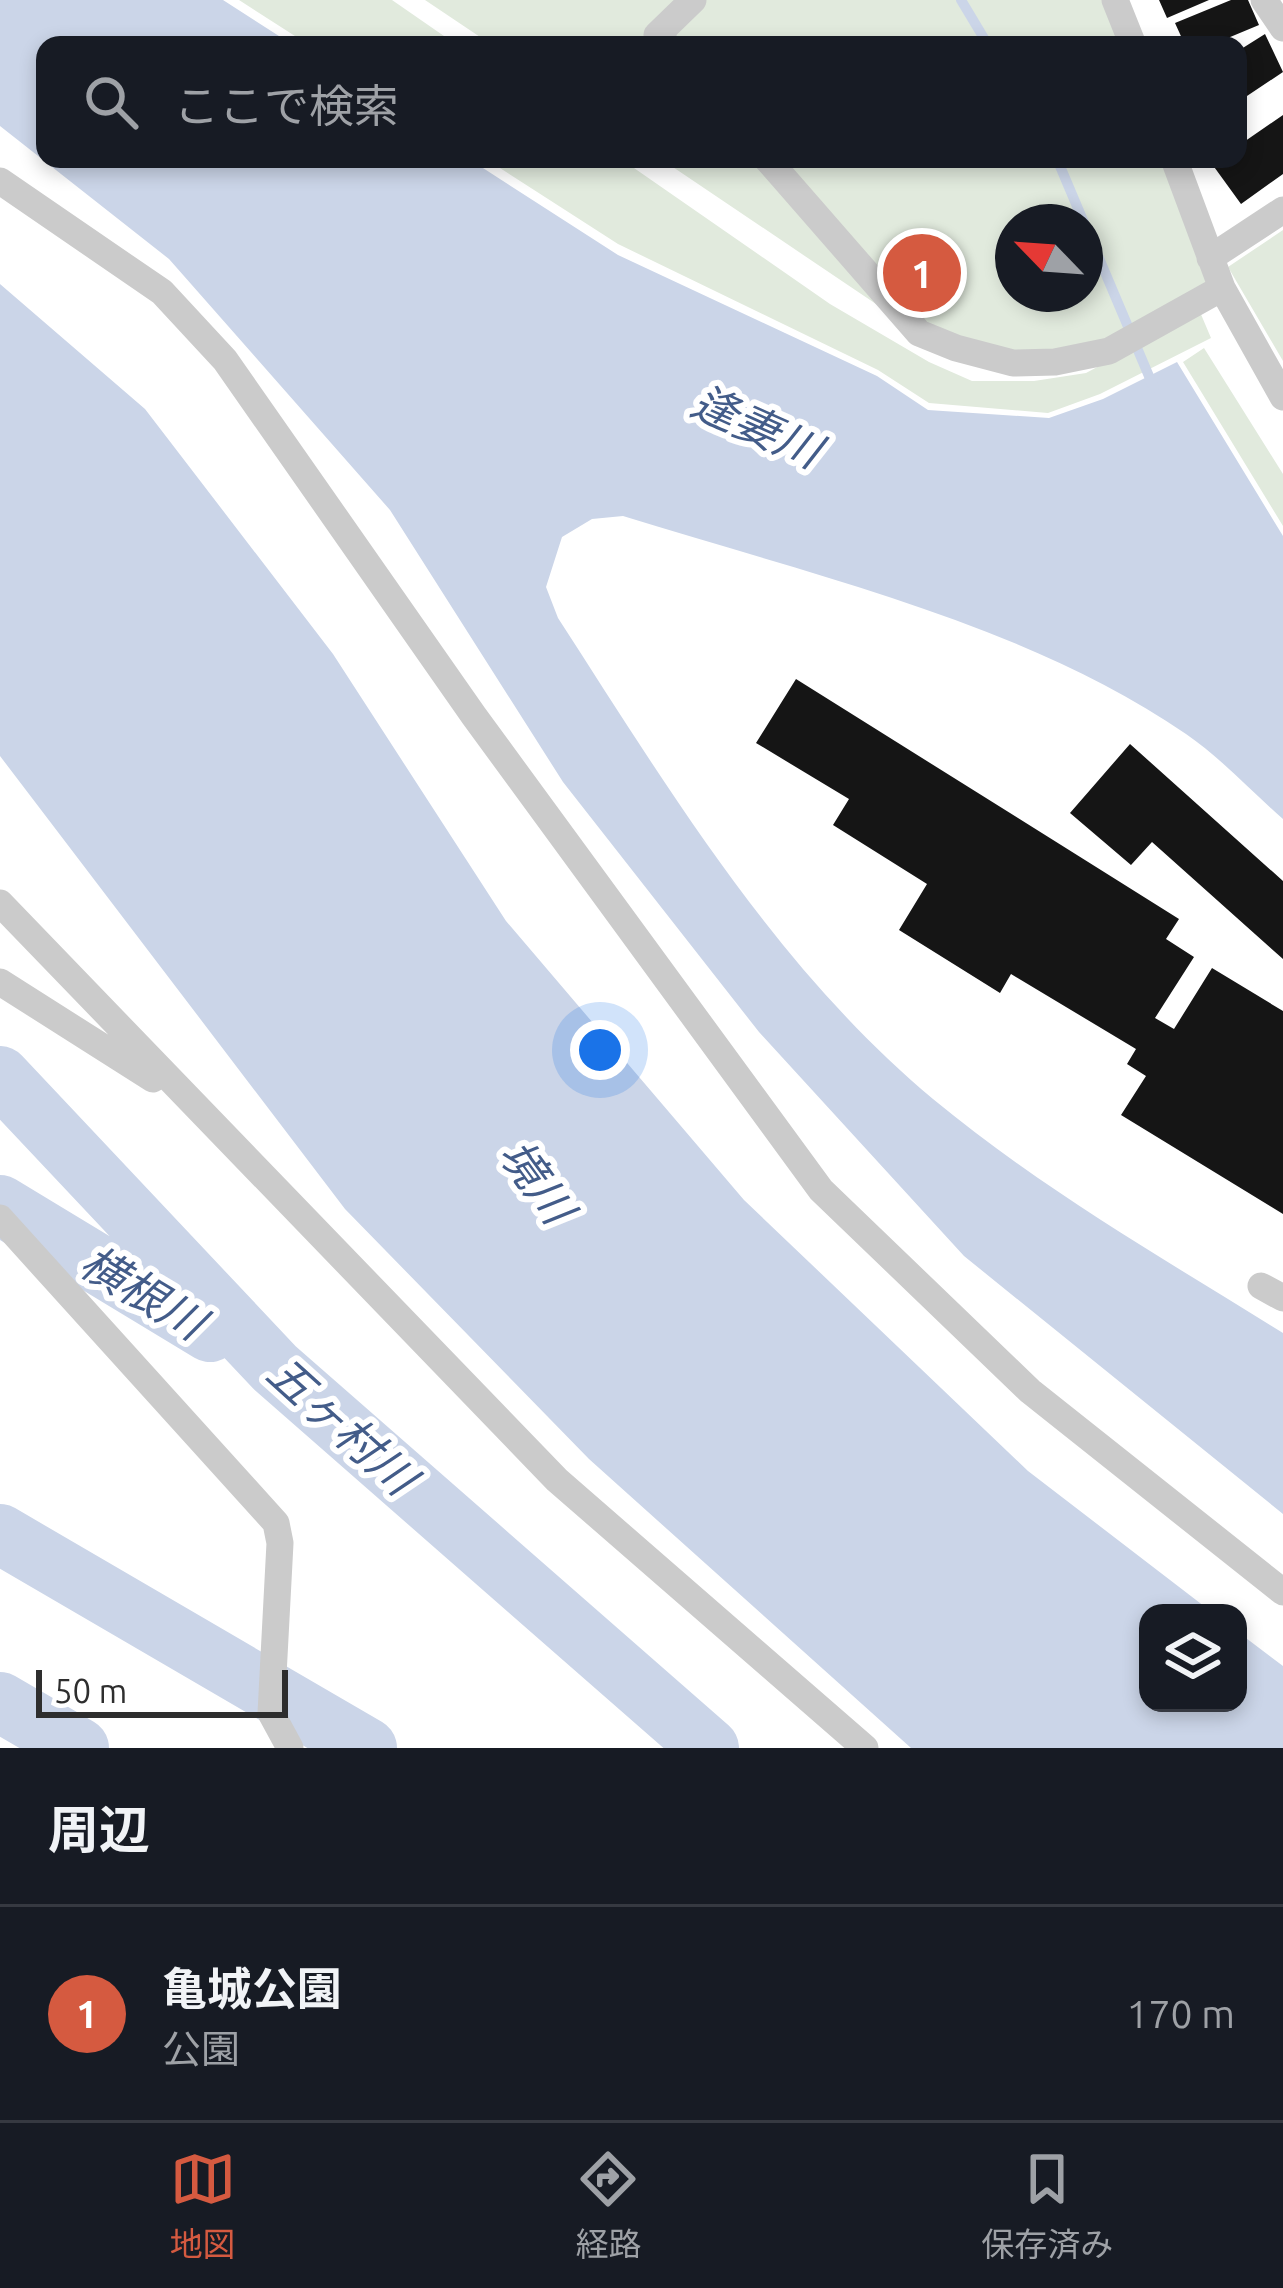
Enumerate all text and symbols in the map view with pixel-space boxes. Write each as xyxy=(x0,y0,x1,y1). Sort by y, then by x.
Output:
search box xyxy=(36,36,1247,168)
icon: search xyxy=(78,69,144,135)
text: ここで検索 xyxy=(174,80,399,131)
north arrow xyxy=(995,204,1103,312)
pin: 1 xyxy=(883,228,961,318)
water label: 逢妻川 xyxy=(685,375,833,478)
your location xyxy=(570,1020,630,1080)
water label: 境川 xyxy=(490,1130,586,1236)
water label: 横根川 xyxy=(72,1235,217,1351)
water label: 五ヶ村川 xyxy=(258,1346,429,1507)
map controls xyxy=(1139,1604,1247,1712)
button: layers xyxy=(1139,1604,1247,1712)
scale bar xyxy=(36,1664,288,1717)
text: 50 m xyxy=(54,1672,127,1709)
text: 周辺 xyxy=(48,1800,150,1858)
text: 亀城公園 xyxy=(162,1963,342,2014)
text: 1 xyxy=(76,1992,98,2035)
text: 170 m xyxy=(1126,1992,1235,2035)
text: 公園 xyxy=(162,2027,240,2070)
tab: 地図 xyxy=(170,2146,236,2266)
tab: 経路 xyxy=(575,2146,641,2266)
tab: 保存済み xyxy=(981,2146,1113,2266)

